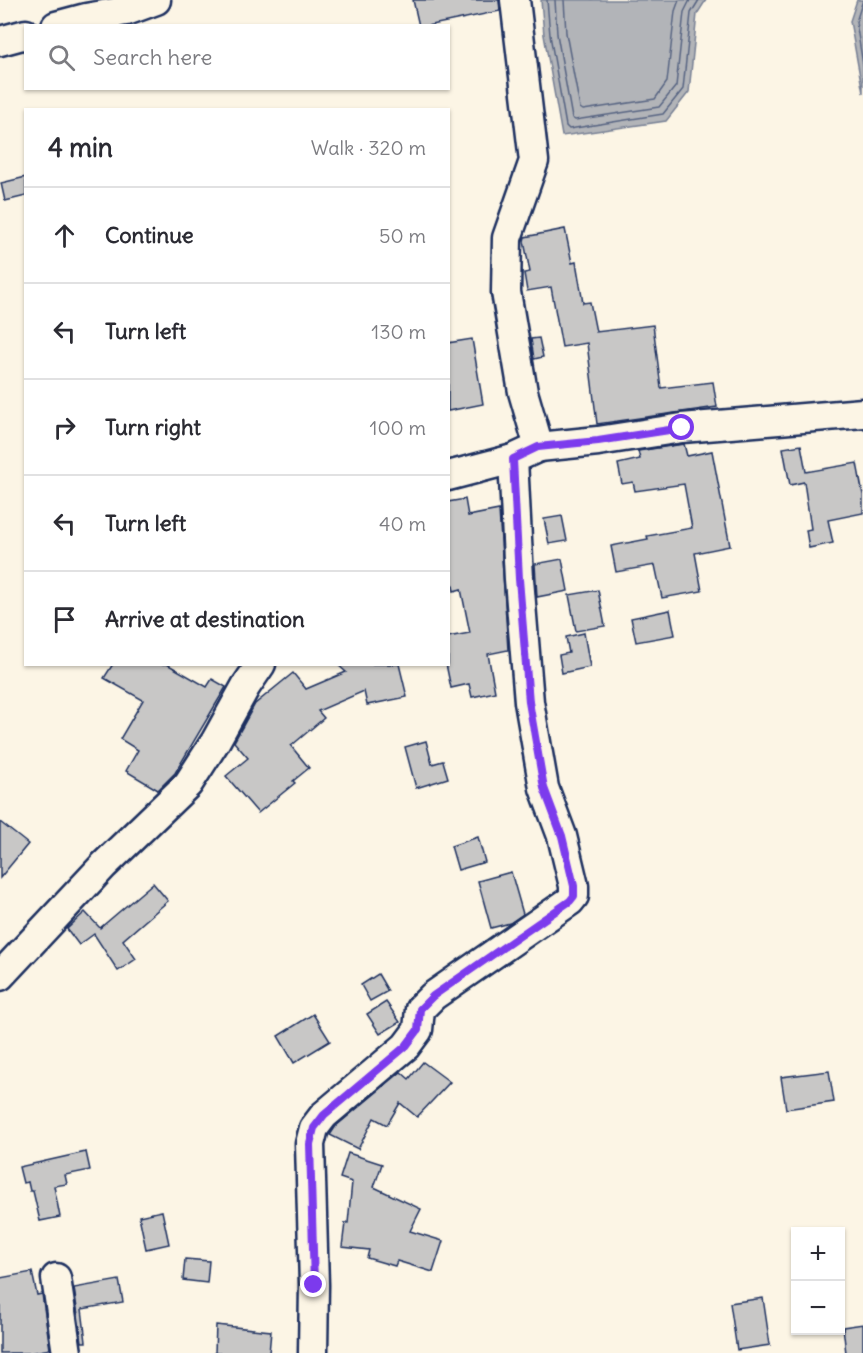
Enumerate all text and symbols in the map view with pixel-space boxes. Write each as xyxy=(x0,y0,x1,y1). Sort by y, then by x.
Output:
search box xyxy=(24,24,450,90)
icon: search xyxy=(45,41,78,74)
text: Search here xyxy=(93,43,212,71)
text: 4 min xyxy=(48,131,113,164)
text: Walk · 320 m xyxy=(311,135,426,160)
icon: ahead xyxy=(48,219,81,252)
text: Continue xyxy=(105,221,194,249)
text: 50 m xyxy=(379,223,426,248)
icon: left xyxy=(48,315,81,348)
text: Turn left xyxy=(105,317,186,345)
text: 130 m xyxy=(371,319,426,344)
icon: right xyxy=(48,411,81,444)
text: Turn right xyxy=(105,413,201,441)
route start xyxy=(668,414,694,440)
text: 100 m xyxy=(369,415,426,440)
icon: left xyxy=(48,507,81,540)
text: Turn left xyxy=(105,509,186,537)
text: 40 m xyxy=(379,511,426,536)
icon: arrive xyxy=(48,603,81,636)
text: Arrive at destination xyxy=(105,605,305,633)
map controls xyxy=(791,1227,845,1335)
button: + xyxy=(791,1227,845,1281)
route end xyxy=(300,1271,326,1297)
button: − xyxy=(791,1281,845,1335)

